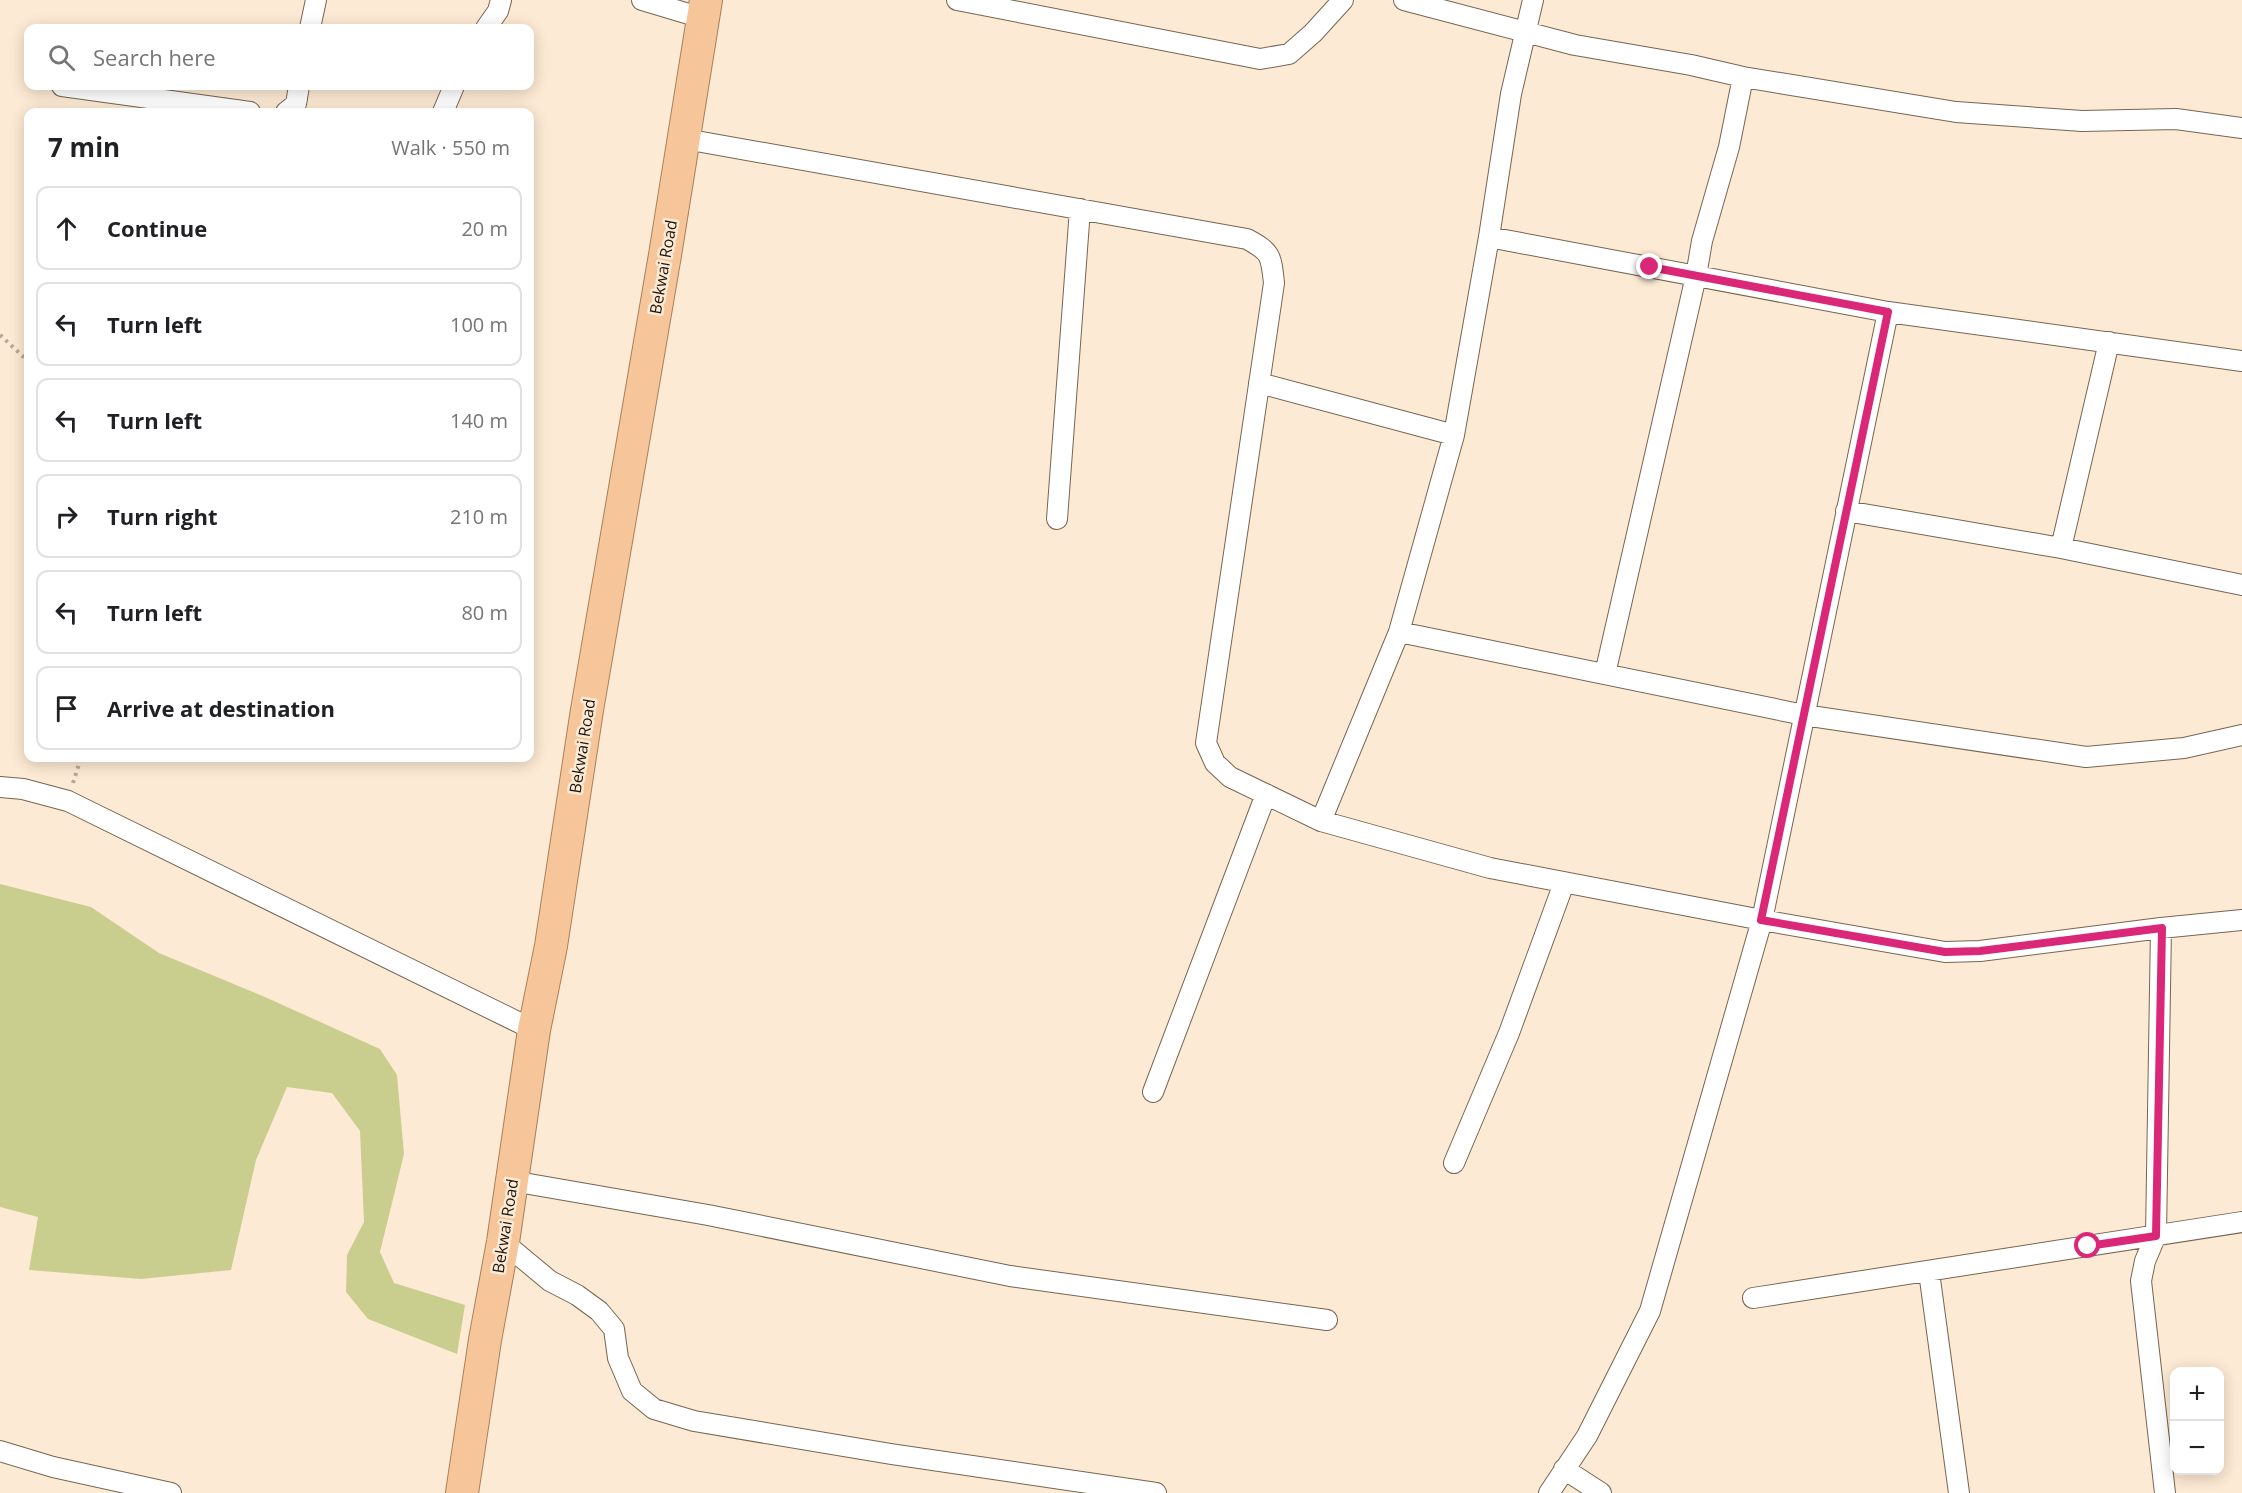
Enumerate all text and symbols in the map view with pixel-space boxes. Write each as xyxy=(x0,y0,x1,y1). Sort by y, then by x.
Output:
search box xyxy=(24,24,534,90)
icon: search xyxy=(45,41,78,74)
text: Search here xyxy=(93,42,216,72)
text: 7 min xyxy=(48,129,120,165)
text: Walk · 550 m xyxy=(391,134,510,161)
icon: ahead xyxy=(50,212,83,245)
text: Continue xyxy=(107,213,207,243)
text: 20 m xyxy=(461,215,508,242)
street label: Bekwai Road xyxy=(644,218,682,316)
route end xyxy=(1636,253,1662,279)
icon: left xyxy=(50,308,83,341)
text: Turn left xyxy=(107,309,202,339)
text: 100 m xyxy=(450,311,508,338)
icon: left xyxy=(50,404,83,437)
text: Turn left xyxy=(107,405,202,435)
text: 140 m xyxy=(450,407,508,434)
icon: right xyxy=(50,500,83,533)
text: Turn right xyxy=(107,501,218,531)
text: 210 m xyxy=(450,503,508,530)
icon: left xyxy=(50,596,83,629)
text: Turn left xyxy=(107,597,202,627)
text: 80 m xyxy=(461,599,508,626)
icon: arrive xyxy=(50,692,83,725)
text: Arrive at destination xyxy=(107,693,335,723)
street label: Bekwai Road xyxy=(564,697,600,795)
street label: Bekwai Road xyxy=(487,1177,523,1275)
route start xyxy=(2074,1232,2100,1258)
map controls xyxy=(2170,1367,2224,1475)
button: + xyxy=(2170,1367,2224,1421)
button: − xyxy=(2170,1421,2224,1475)

